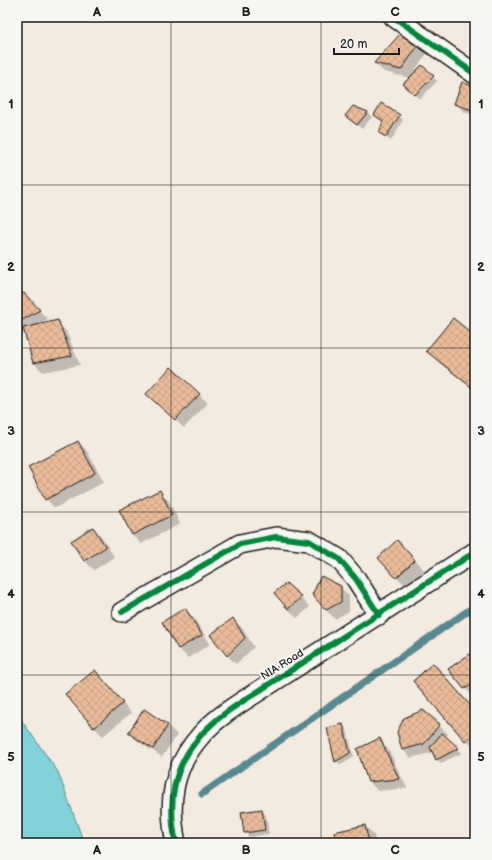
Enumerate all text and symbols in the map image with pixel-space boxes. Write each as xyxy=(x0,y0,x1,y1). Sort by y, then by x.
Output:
text: A xyxy=(92,4,101,20)
text: B xyxy=(241,4,251,20)
text: C xyxy=(390,4,400,20)
scale bar xyxy=(334,30,399,56)
text: 20 m xyxy=(340,37,367,52)
text: 1 xyxy=(8,96,14,112)
text: 1 xyxy=(478,96,484,112)
text: 2 xyxy=(7,259,15,275)
text: 2 xyxy=(477,259,485,275)
text: 3 xyxy=(7,423,15,439)
text: 3 xyxy=(477,423,485,439)
text: 4 xyxy=(7,586,15,602)
text: 4 xyxy=(477,586,485,602)
street label: NIA Road xyxy=(258,646,306,683)
text: 5 xyxy=(7,749,15,765)
text: 5 xyxy=(477,749,485,765)
text: A xyxy=(92,842,101,858)
text: B xyxy=(241,842,251,858)
text: C xyxy=(390,842,400,858)

